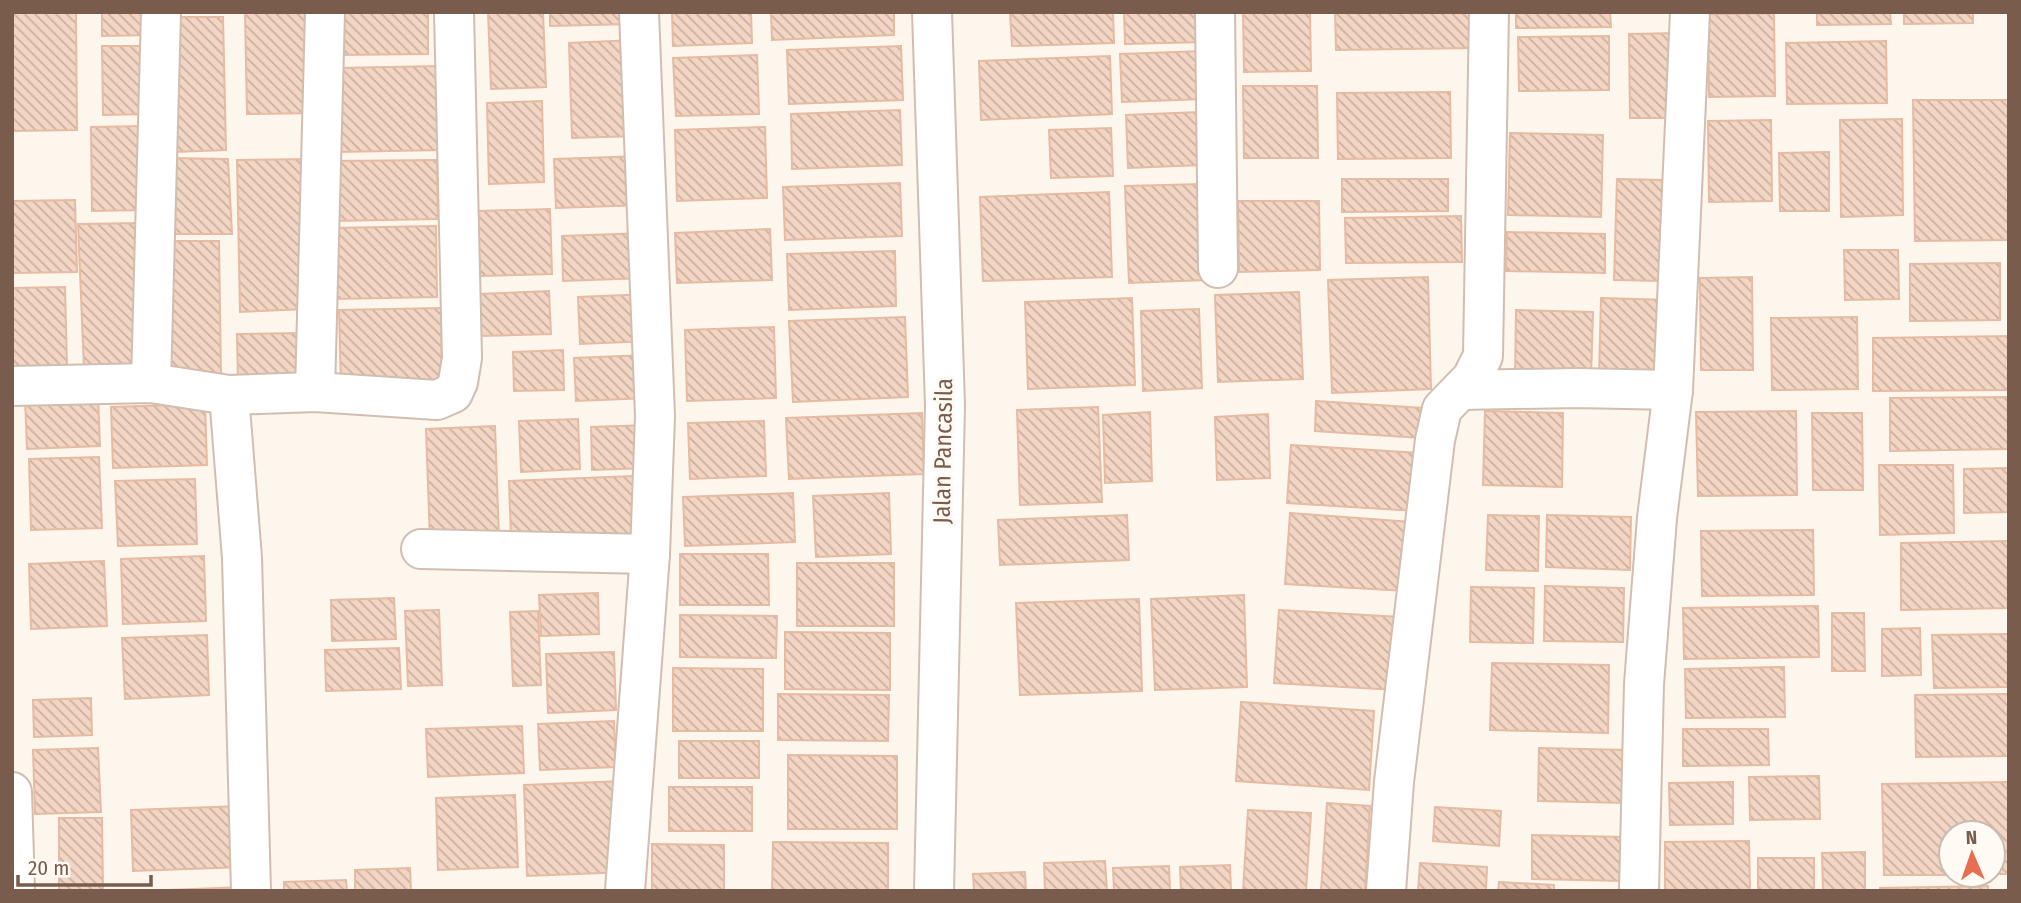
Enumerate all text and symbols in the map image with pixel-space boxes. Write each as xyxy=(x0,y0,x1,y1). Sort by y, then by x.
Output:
street label: Jalan Pancasila xyxy=(928,378,958,524)
north arrow xyxy=(1937,819,2007,889)
text: N xyxy=(1965,826,1978,849)
scale bar xyxy=(18,844,150,888)
text: 20 m xyxy=(28,855,69,881)

